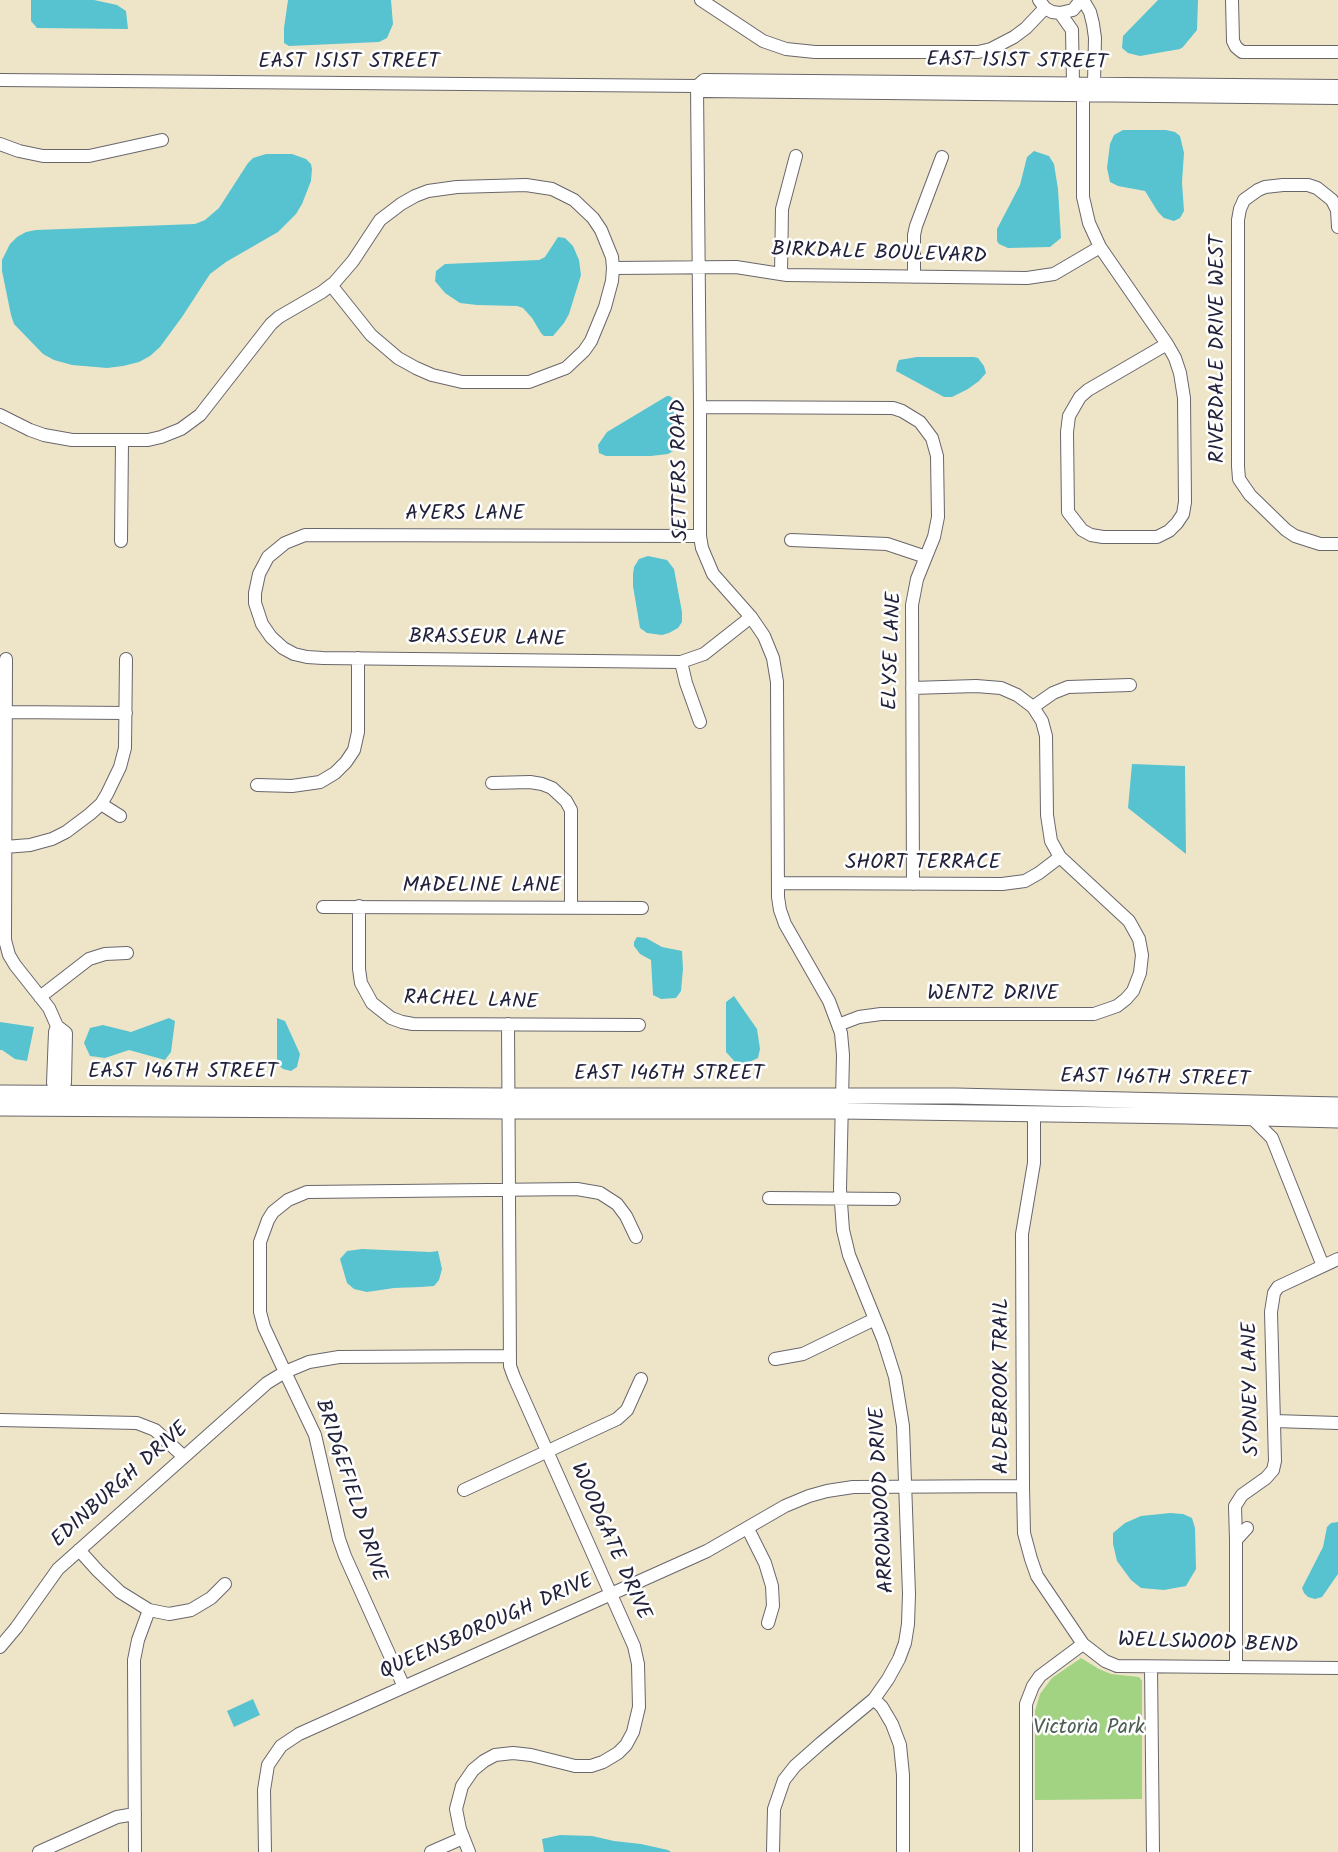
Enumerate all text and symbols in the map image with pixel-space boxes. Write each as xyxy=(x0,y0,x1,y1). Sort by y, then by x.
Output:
street label: EAST 151ST STREET xyxy=(926,49,1108,77)
street label: EAST 151ST STREET xyxy=(258,50,440,76)
street label: RIVERDALE DRIVE WEST xyxy=(1206,235,1232,463)
street label: BIRKDALE BOULEVARD xyxy=(771,239,987,271)
street label: SETTERS ROAD xyxy=(668,399,696,541)
street label: AYERS LANE xyxy=(405,502,525,528)
street label: ELYSE LANE xyxy=(879,591,909,711)
street label: BRASSEUR LANE xyxy=(408,626,566,654)
street label: SHORT TERRACE xyxy=(845,851,1001,877)
street label: MADELINE LANE xyxy=(403,874,561,900)
street label: WENTZ DRIVE xyxy=(927,982,1059,1008)
street label: RACHEL LANE xyxy=(403,987,539,1017)
street label: EAST 146TH STREET xyxy=(88,1060,278,1086)
street label: EAST 146TH STREET xyxy=(574,1062,764,1088)
street label: EAST 146TH STREET xyxy=(1060,1066,1250,1094)
street label: ALDEBROOK TRAIL xyxy=(990,1298,1016,1474)
street label: SYDNEY LANE xyxy=(1239,1322,1267,1456)
street label: BRIDGEFIELD DRIVE xyxy=(308,1397,390,1585)
street label: ARROWWOOD DRIVE xyxy=(867,1406,901,1594)
street label: EDINBURGH DRIVE xyxy=(47,1418,195,1554)
street label: WOODGATE DRIVE xyxy=(563,1460,655,1624)
street label: QUEENSBOROUGH DRIVE xyxy=(376,1570,598,1686)
street label: WELLSWOOD BEND xyxy=(1117,1629,1299,1661)
park label: Victoria Park xyxy=(1033,1716,1145,1742)

